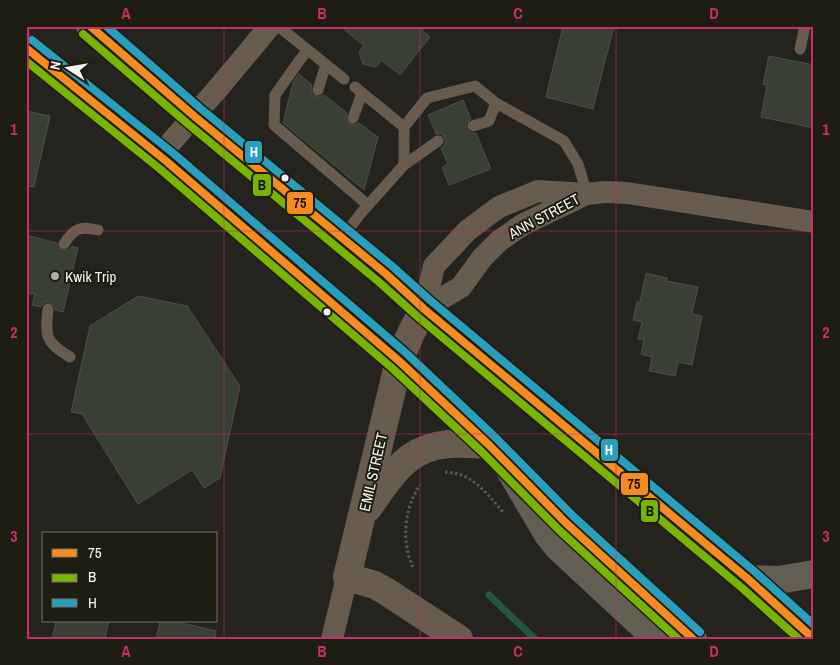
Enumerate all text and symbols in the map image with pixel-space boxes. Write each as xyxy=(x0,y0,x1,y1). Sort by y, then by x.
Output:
text: A xyxy=(121,2,131,24)
text: B xyxy=(317,2,327,24)
text: C xyxy=(513,2,523,24)
text: D xyxy=(709,2,719,24)
north arrow xyxy=(42,42,92,92)
text: N xyxy=(46,59,65,71)
text: 1 xyxy=(10,118,18,140)
text: 1 xyxy=(822,118,830,140)
line badge: H xyxy=(244,140,263,164)
text: H xyxy=(250,143,258,161)
line badge: B xyxy=(252,173,272,197)
unlabelled marker xyxy=(280,173,290,183)
text: B xyxy=(258,176,266,194)
street label: ANN STREET xyxy=(504,188,584,244)
line badge: 75 xyxy=(286,191,314,215)
text: 75 xyxy=(294,194,307,212)
place label: Kwik Trip xyxy=(65,266,116,287)
marker: Kwik Trip xyxy=(49,270,61,282)
unlabelled marker xyxy=(322,307,332,317)
text: 2 xyxy=(10,321,18,343)
text: 2 xyxy=(822,321,830,343)
street label: EMIL STREET xyxy=(354,430,392,513)
line badge: H xyxy=(600,438,619,462)
text: H xyxy=(605,441,613,459)
line badge: 75 xyxy=(620,472,649,496)
text: 75 xyxy=(628,475,641,493)
line badge: B xyxy=(640,499,659,523)
text: B xyxy=(646,502,654,520)
text: 3 xyxy=(10,525,18,547)
text: 3 xyxy=(822,525,830,547)
legend xyxy=(42,532,218,622)
text: 75 xyxy=(88,542,102,563)
text: B xyxy=(88,566,96,587)
text: H xyxy=(88,592,97,613)
text: A xyxy=(121,640,131,662)
text: B xyxy=(317,640,327,662)
text: C xyxy=(513,640,523,662)
text: D xyxy=(709,640,719,662)

